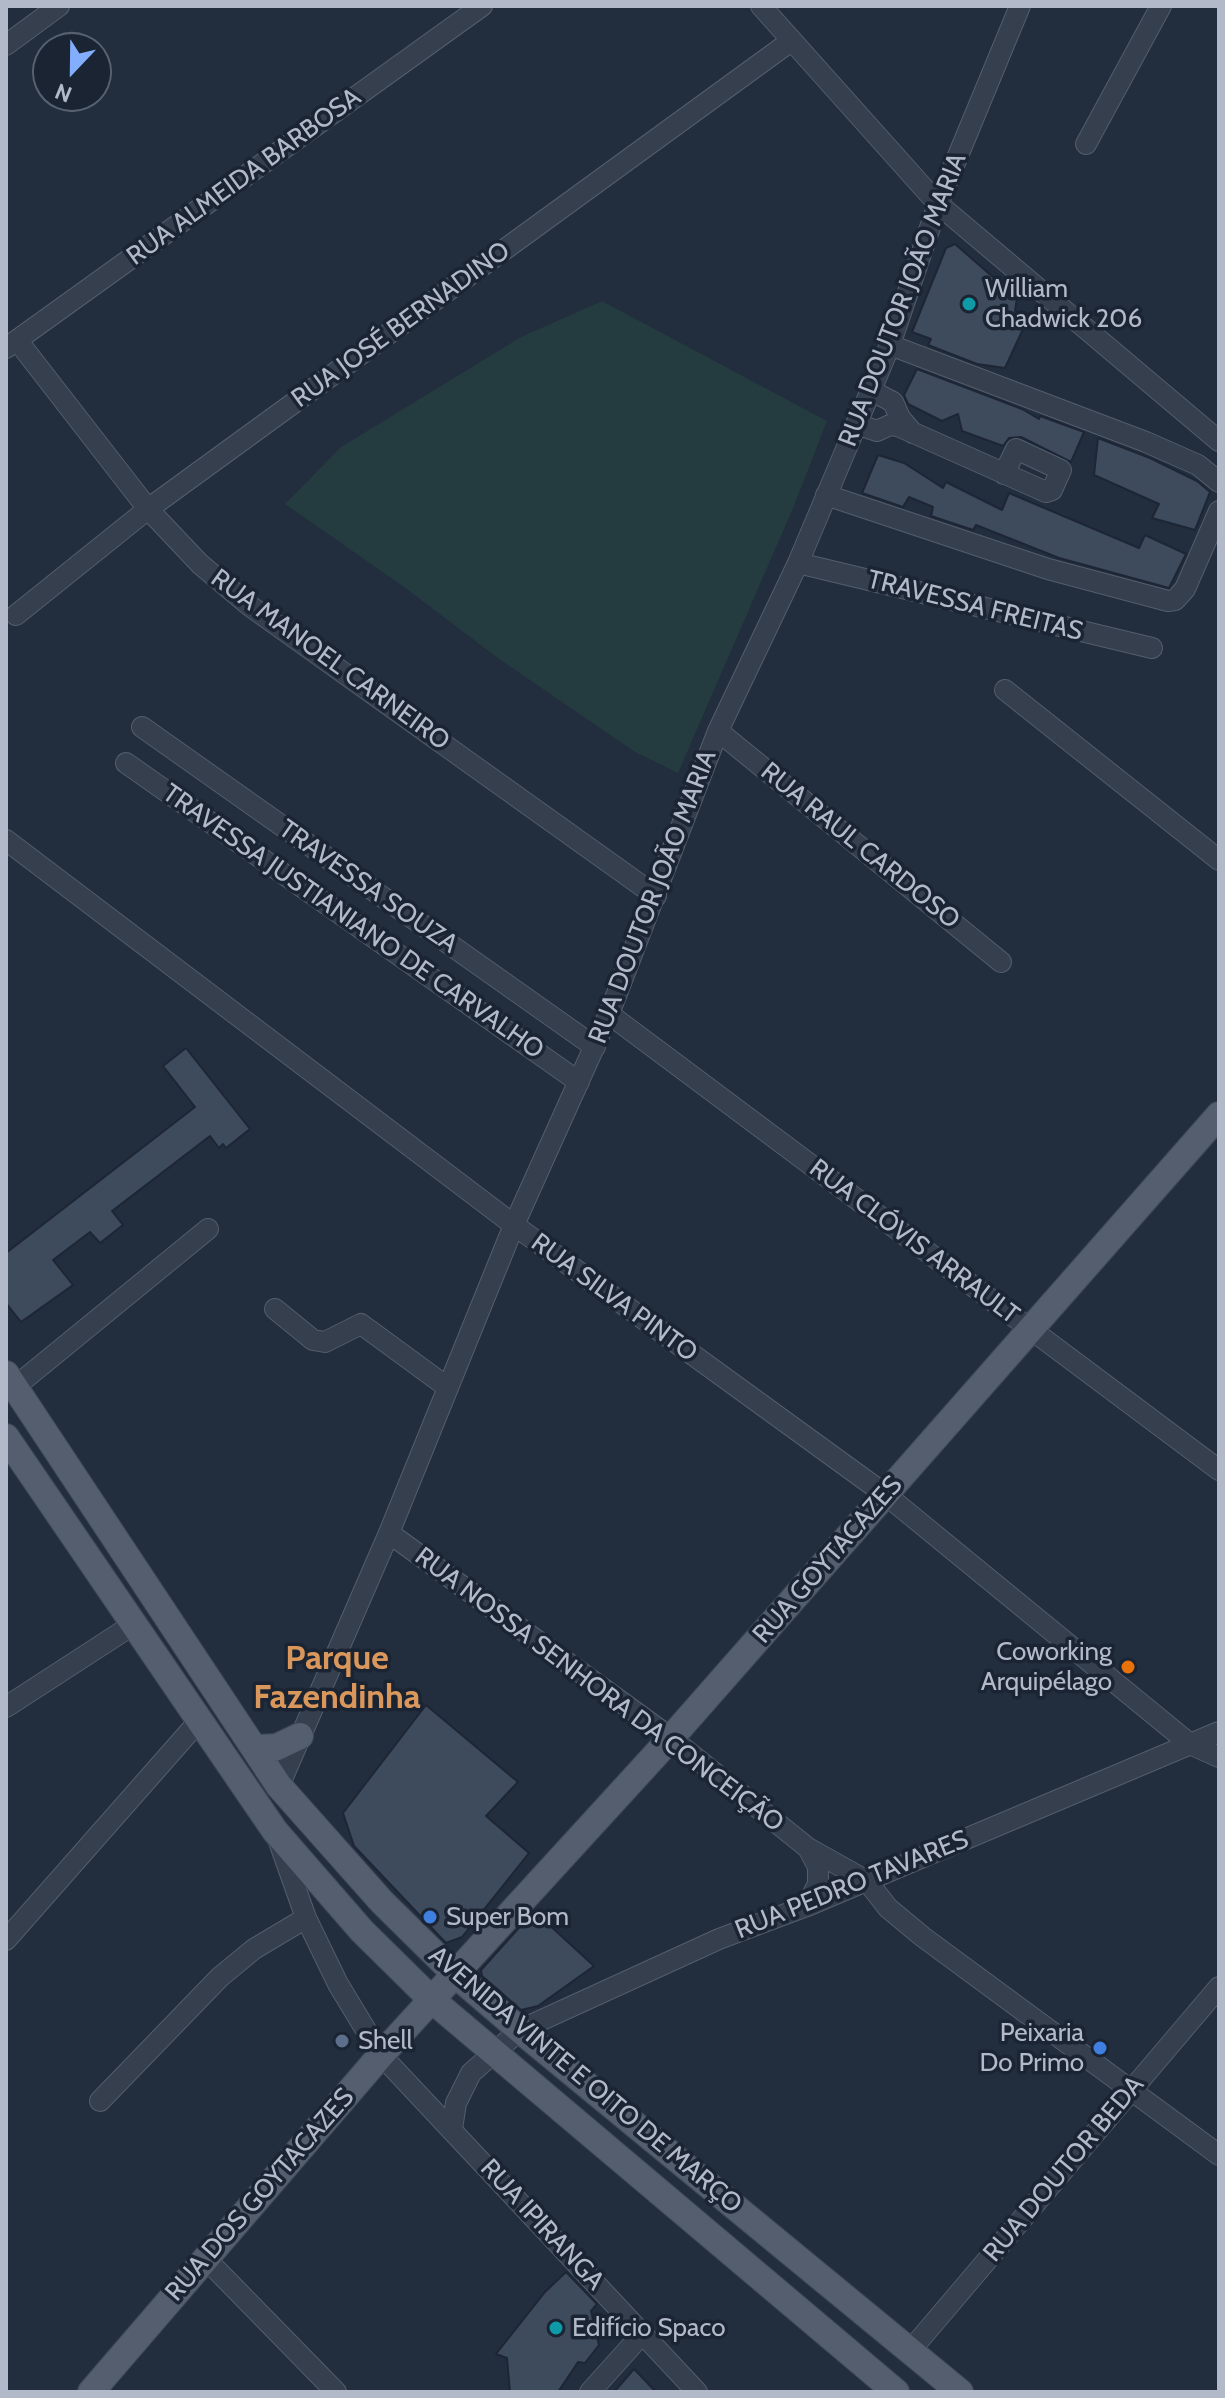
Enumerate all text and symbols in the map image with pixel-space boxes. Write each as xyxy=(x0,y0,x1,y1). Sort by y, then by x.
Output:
north arrow xyxy=(32,32,112,112)
text: N xyxy=(51,77,76,108)
street label: RUA ALMEIDA BARBOSA xyxy=(121,82,367,272)
street label: RUA DOUTOR JOÃO MARIA xyxy=(833,149,973,451)
street label: RUA JOSÉ BERNADINO xyxy=(286,235,516,415)
place label: William Chadwick 206 xyxy=(985,273,1142,334)
marker: William Chadwick 206 xyxy=(960,295,978,313)
street label: RUA MANOEL CARNEIRO xyxy=(205,563,455,757)
street label: TRAVESSA FREITAS xyxy=(864,564,1086,648)
street label: RUA DOUTOR JOÃO MARIA xyxy=(583,746,723,1048)
street label: RUA RAUL CARDOSO xyxy=(754,756,966,936)
street label: TRAVESSA JUSTIANIANO DE CARVALHO xyxy=(157,778,549,1066)
street label: TRAVESSA SOUZA xyxy=(273,814,463,960)
street label: RUA CLÓVIS ARRAULT xyxy=(803,1153,1025,1331)
street label: RUA SILVA PINTO xyxy=(525,1227,703,1369)
street label: RUA GOYTACAZES xyxy=(747,1470,909,1650)
street label: RUA NOSSA SENHORA DA CONCEIÇÃO xyxy=(408,1541,790,1839)
place label: Coworking Arquipélago xyxy=(981,1636,1112,1698)
district label: Parque Fazendinha xyxy=(253,1639,421,1718)
marker: Coworking Arquipélago xyxy=(1119,1658,1137,1676)
street label: RUA PEDRO TAVARES xyxy=(731,1824,973,1946)
place label: Super Bom xyxy=(446,1901,569,1933)
marker: Super Bom xyxy=(421,1908,439,1926)
street label: AVENIDA VINTE E OITO DE MARÇO xyxy=(422,1940,748,2220)
place label: Peixaria Do Primo xyxy=(980,2017,1084,2078)
place label: Shell xyxy=(358,2025,413,2057)
marker: Shell xyxy=(333,2032,351,2050)
marker: Peixaria Do Primo xyxy=(1091,2039,1109,2057)
street label: RUA DOUTOR BEDA xyxy=(977,2070,1151,2268)
street label: RUA DOS GOYTACAZES xyxy=(159,2082,361,2308)
street label: RUA IPIRANGA xyxy=(473,2153,611,2297)
place label: Edifício Spaco xyxy=(572,2312,725,2344)
marker: Edifício Spaco xyxy=(547,2319,565,2337)

